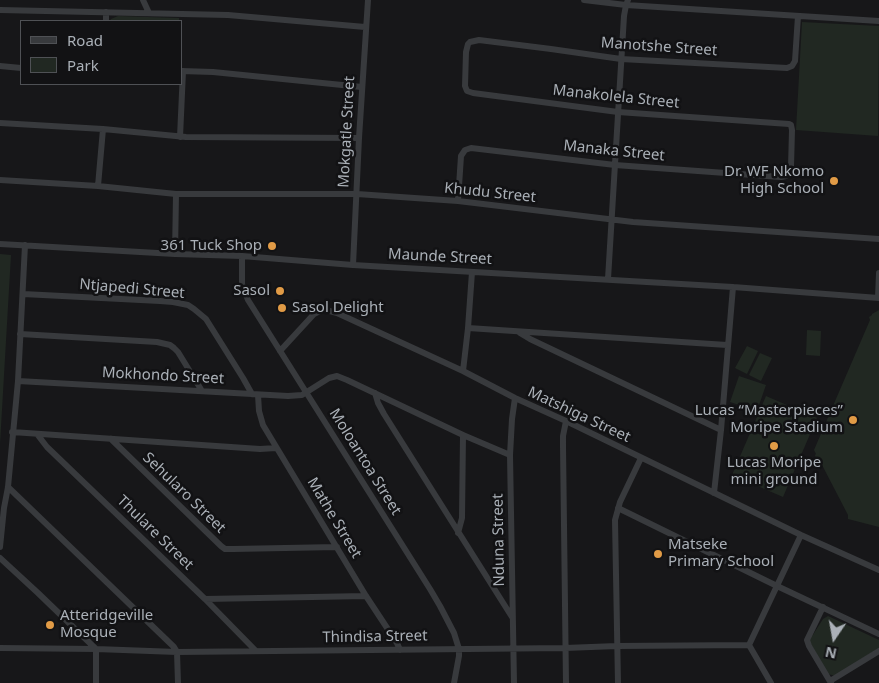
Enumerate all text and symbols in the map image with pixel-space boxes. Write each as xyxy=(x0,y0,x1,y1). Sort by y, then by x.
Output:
legend xyxy=(20,20,182,85)
text: Road xyxy=(67,30,103,50)
street label: Manotshe Street xyxy=(600,34,718,60)
text: Park xyxy=(67,55,99,75)
street label: Mokgatle Street xyxy=(335,76,359,188)
street label: Manakolela Street xyxy=(552,81,680,113)
street label: Manaka Street xyxy=(562,137,666,165)
place label: Dr. WF Nkomo High School xyxy=(724,163,824,198)
marker: Dr. WF Nkomo High School xyxy=(828,175,840,187)
street label: Khudu Street xyxy=(443,179,537,207)
place label: 361 Tuck Shop xyxy=(161,237,262,255)
marker: 361 Tuck Shop xyxy=(266,240,278,252)
street label: Maunde Street xyxy=(388,245,492,269)
street label: Ntjapedi Street xyxy=(79,275,185,303)
place label: Sasol xyxy=(233,282,270,300)
marker: Sasol xyxy=(274,285,286,297)
place label: Sasol Delight xyxy=(292,299,384,317)
marker: Sasol Delight xyxy=(276,302,288,314)
street label: Mokhondo Street xyxy=(101,364,225,388)
street label: Matshiga Street xyxy=(525,383,633,447)
place label: Lucas “Masterpieces” Moripe Stadium xyxy=(695,402,843,437)
street label: Moloantoa Street xyxy=(325,406,405,518)
marker: Lucas “Masterpieces” Moripe Stadium xyxy=(847,414,859,426)
marker: Lucas Moripe mini ground xyxy=(768,440,780,452)
street label: Sehularo Street xyxy=(139,449,229,537)
place label: Lucas Moripe mini ground xyxy=(727,454,821,489)
street label: Mathe Street xyxy=(303,474,365,562)
street label: Thulare Street xyxy=(113,492,197,574)
street label: Nduna Street xyxy=(489,493,509,587)
place label: Matseke Primary School xyxy=(668,536,774,571)
marker: Matseke Primary School xyxy=(652,548,664,560)
place label: Atteridgeville Mosque xyxy=(60,607,153,642)
north arrow xyxy=(809,613,859,663)
marker: Atteridgeville Mosque xyxy=(44,619,56,631)
street label: Thindisa Street xyxy=(322,627,428,647)
text: N xyxy=(823,643,838,664)

